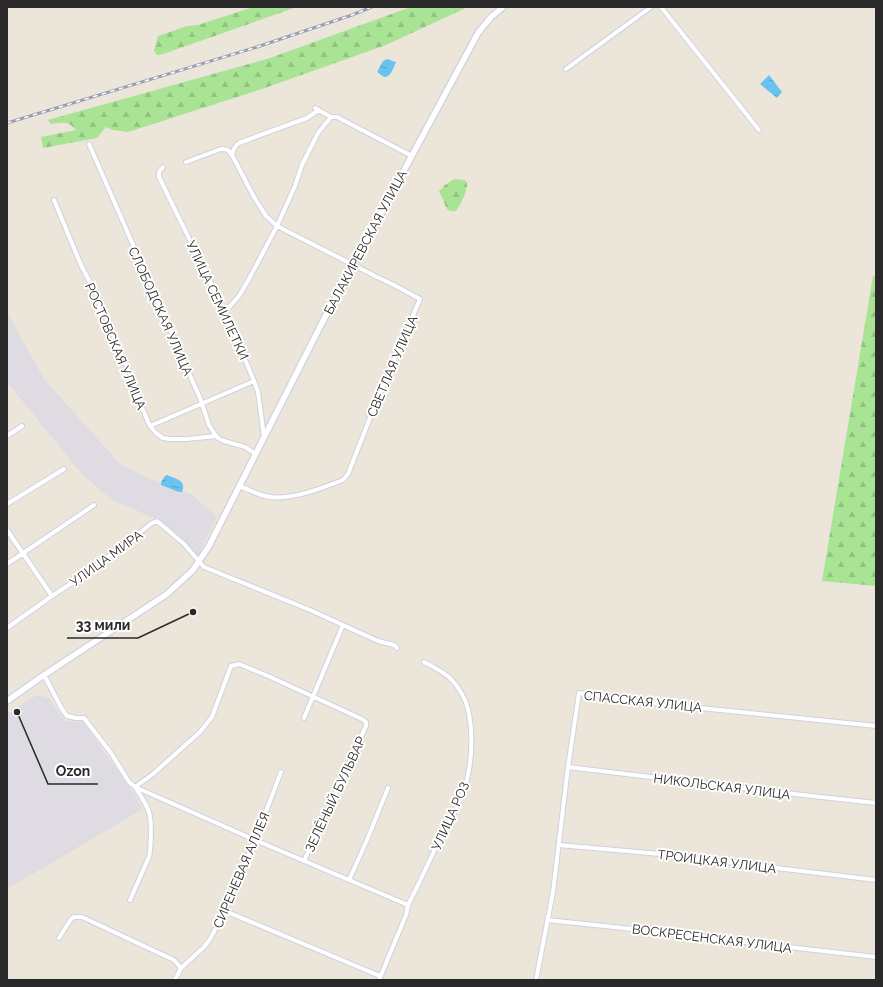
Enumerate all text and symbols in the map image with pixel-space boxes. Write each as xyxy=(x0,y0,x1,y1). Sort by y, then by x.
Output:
street label: БАЛАКИРЕВСКАЯ УЛИЦА xyxy=(321,167,410,317)
street label: УЛИЦА СЕМИЛЕТКИ xyxy=(183,238,252,362)
street label: СЛОБОДСКАЯ УЛИЦА xyxy=(125,245,196,378)
street label: РОСТОВСКАЯ УЛИЦА xyxy=(82,281,149,412)
street label: СВЕТЛАЯ УЛИЦА xyxy=(364,313,421,419)
street label: УЛИЦА МИРА xyxy=(67,527,146,590)
callout: 33 мили xyxy=(67,612,138,638)
text: 33 мили xyxy=(76,617,130,633)
street label: СПАССКАЯ УЛИЦА xyxy=(583,688,703,715)
street label: ЗЕЛЁНЫЙ БУЛЬВАР xyxy=(301,734,369,854)
callout: Ozon xyxy=(48,758,98,784)
text: Ozon xyxy=(56,763,90,779)
street label: НИКОЛЬСКАЯ УЛИЦА xyxy=(653,771,791,802)
street label: УЛИЦА РОЗ xyxy=(429,780,472,853)
street label: СИРЕНЕВАЯ АЛЛЕЯ xyxy=(210,810,273,930)
street label: ТРОИЦКАЯ УЛИЦА xyxy=(657,847,777,876)
street label: ВОСКРЕСЕНСКАЯ УЛИЦА xyxy=(631,921,793,956)

